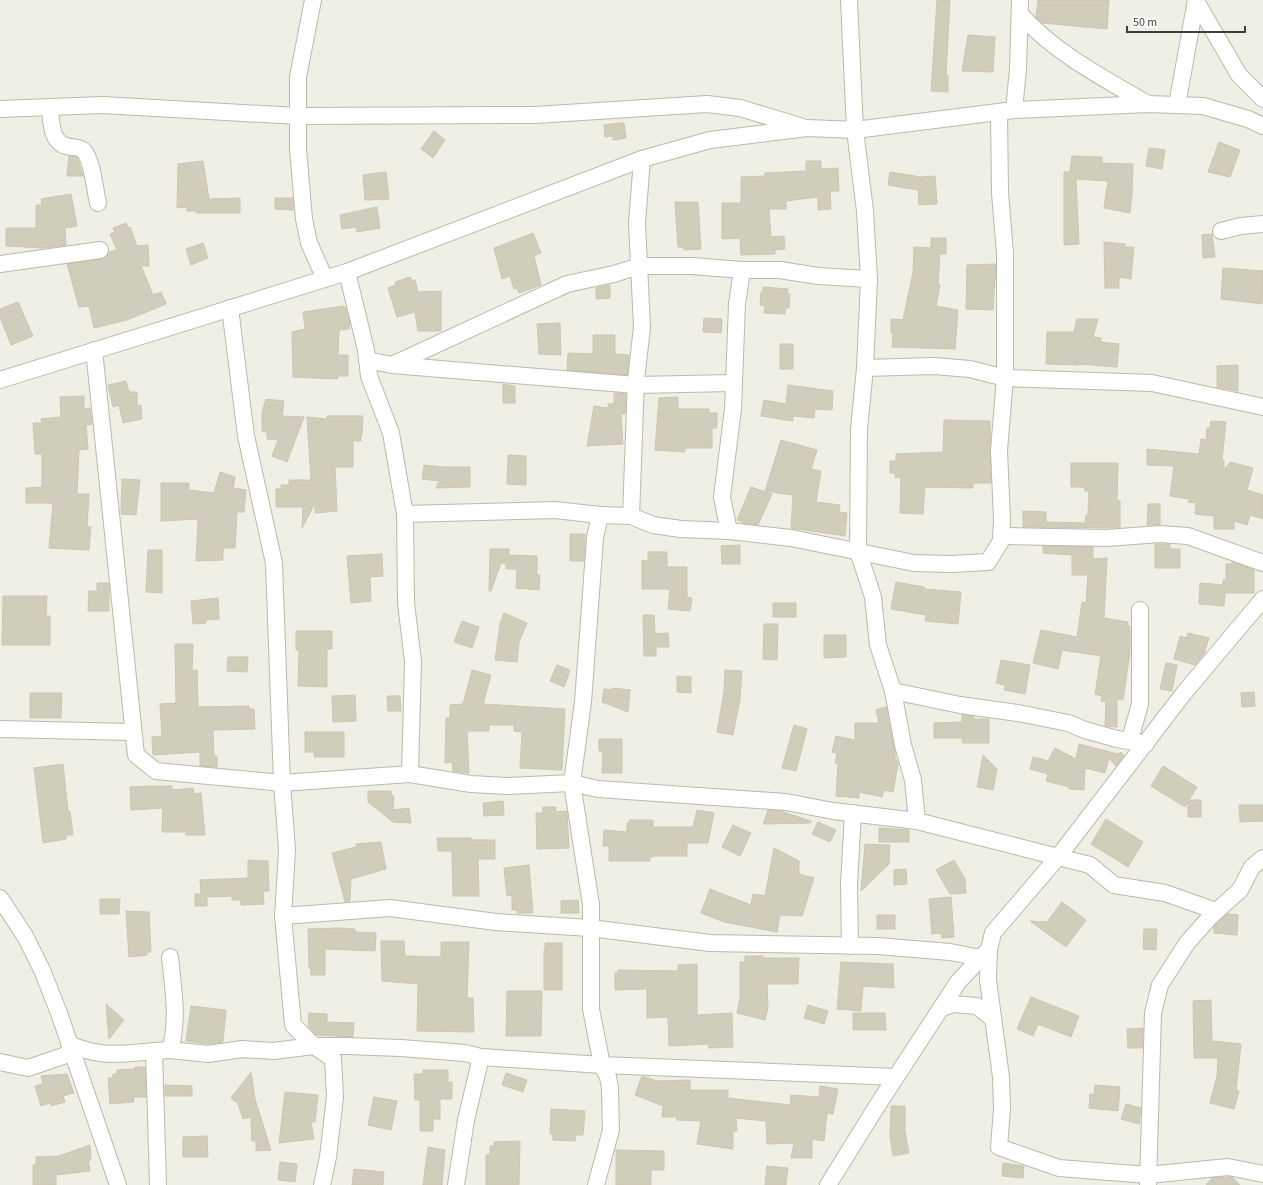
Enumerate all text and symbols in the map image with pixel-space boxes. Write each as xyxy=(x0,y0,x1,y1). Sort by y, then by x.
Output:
scale bar xyxy=(1127,8,1245,34)
text: 50 m xyxy=(1133,14,1157,31)

